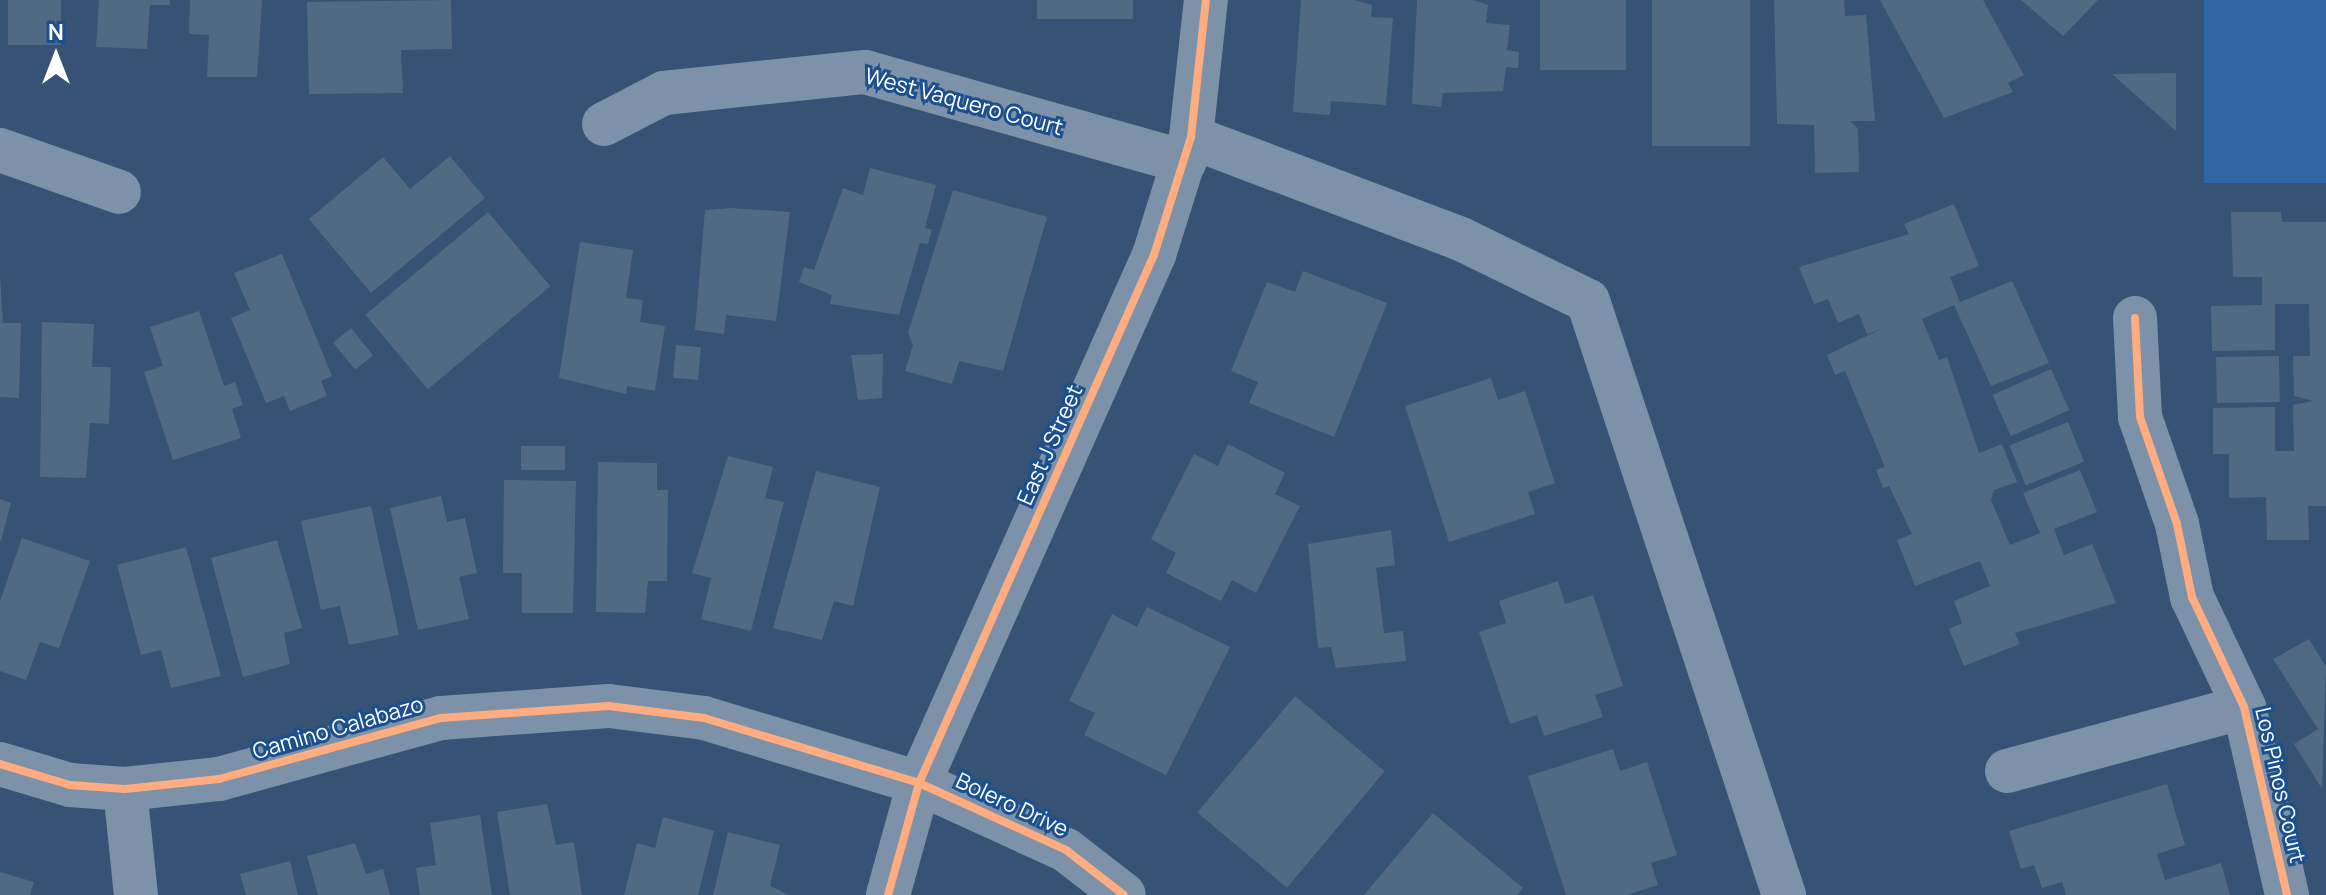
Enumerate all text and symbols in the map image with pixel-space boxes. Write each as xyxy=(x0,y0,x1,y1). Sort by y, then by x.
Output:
north arrow xyxy=(16,16,96,96)
text: N xyxy=(48,17,64,47)
street label: West Vaquero Court xyxy=(862,63,1066,141)
street label: East J Street xyxy=(1012,381,1088,509)
street label: Camino Calabazo xyxy=(250,691,426,765)
street label: Los Pinos Court xyxy=(2249,705,2311,865)
street label: Bolero Drive xyxy=(952,767,1072,843)

